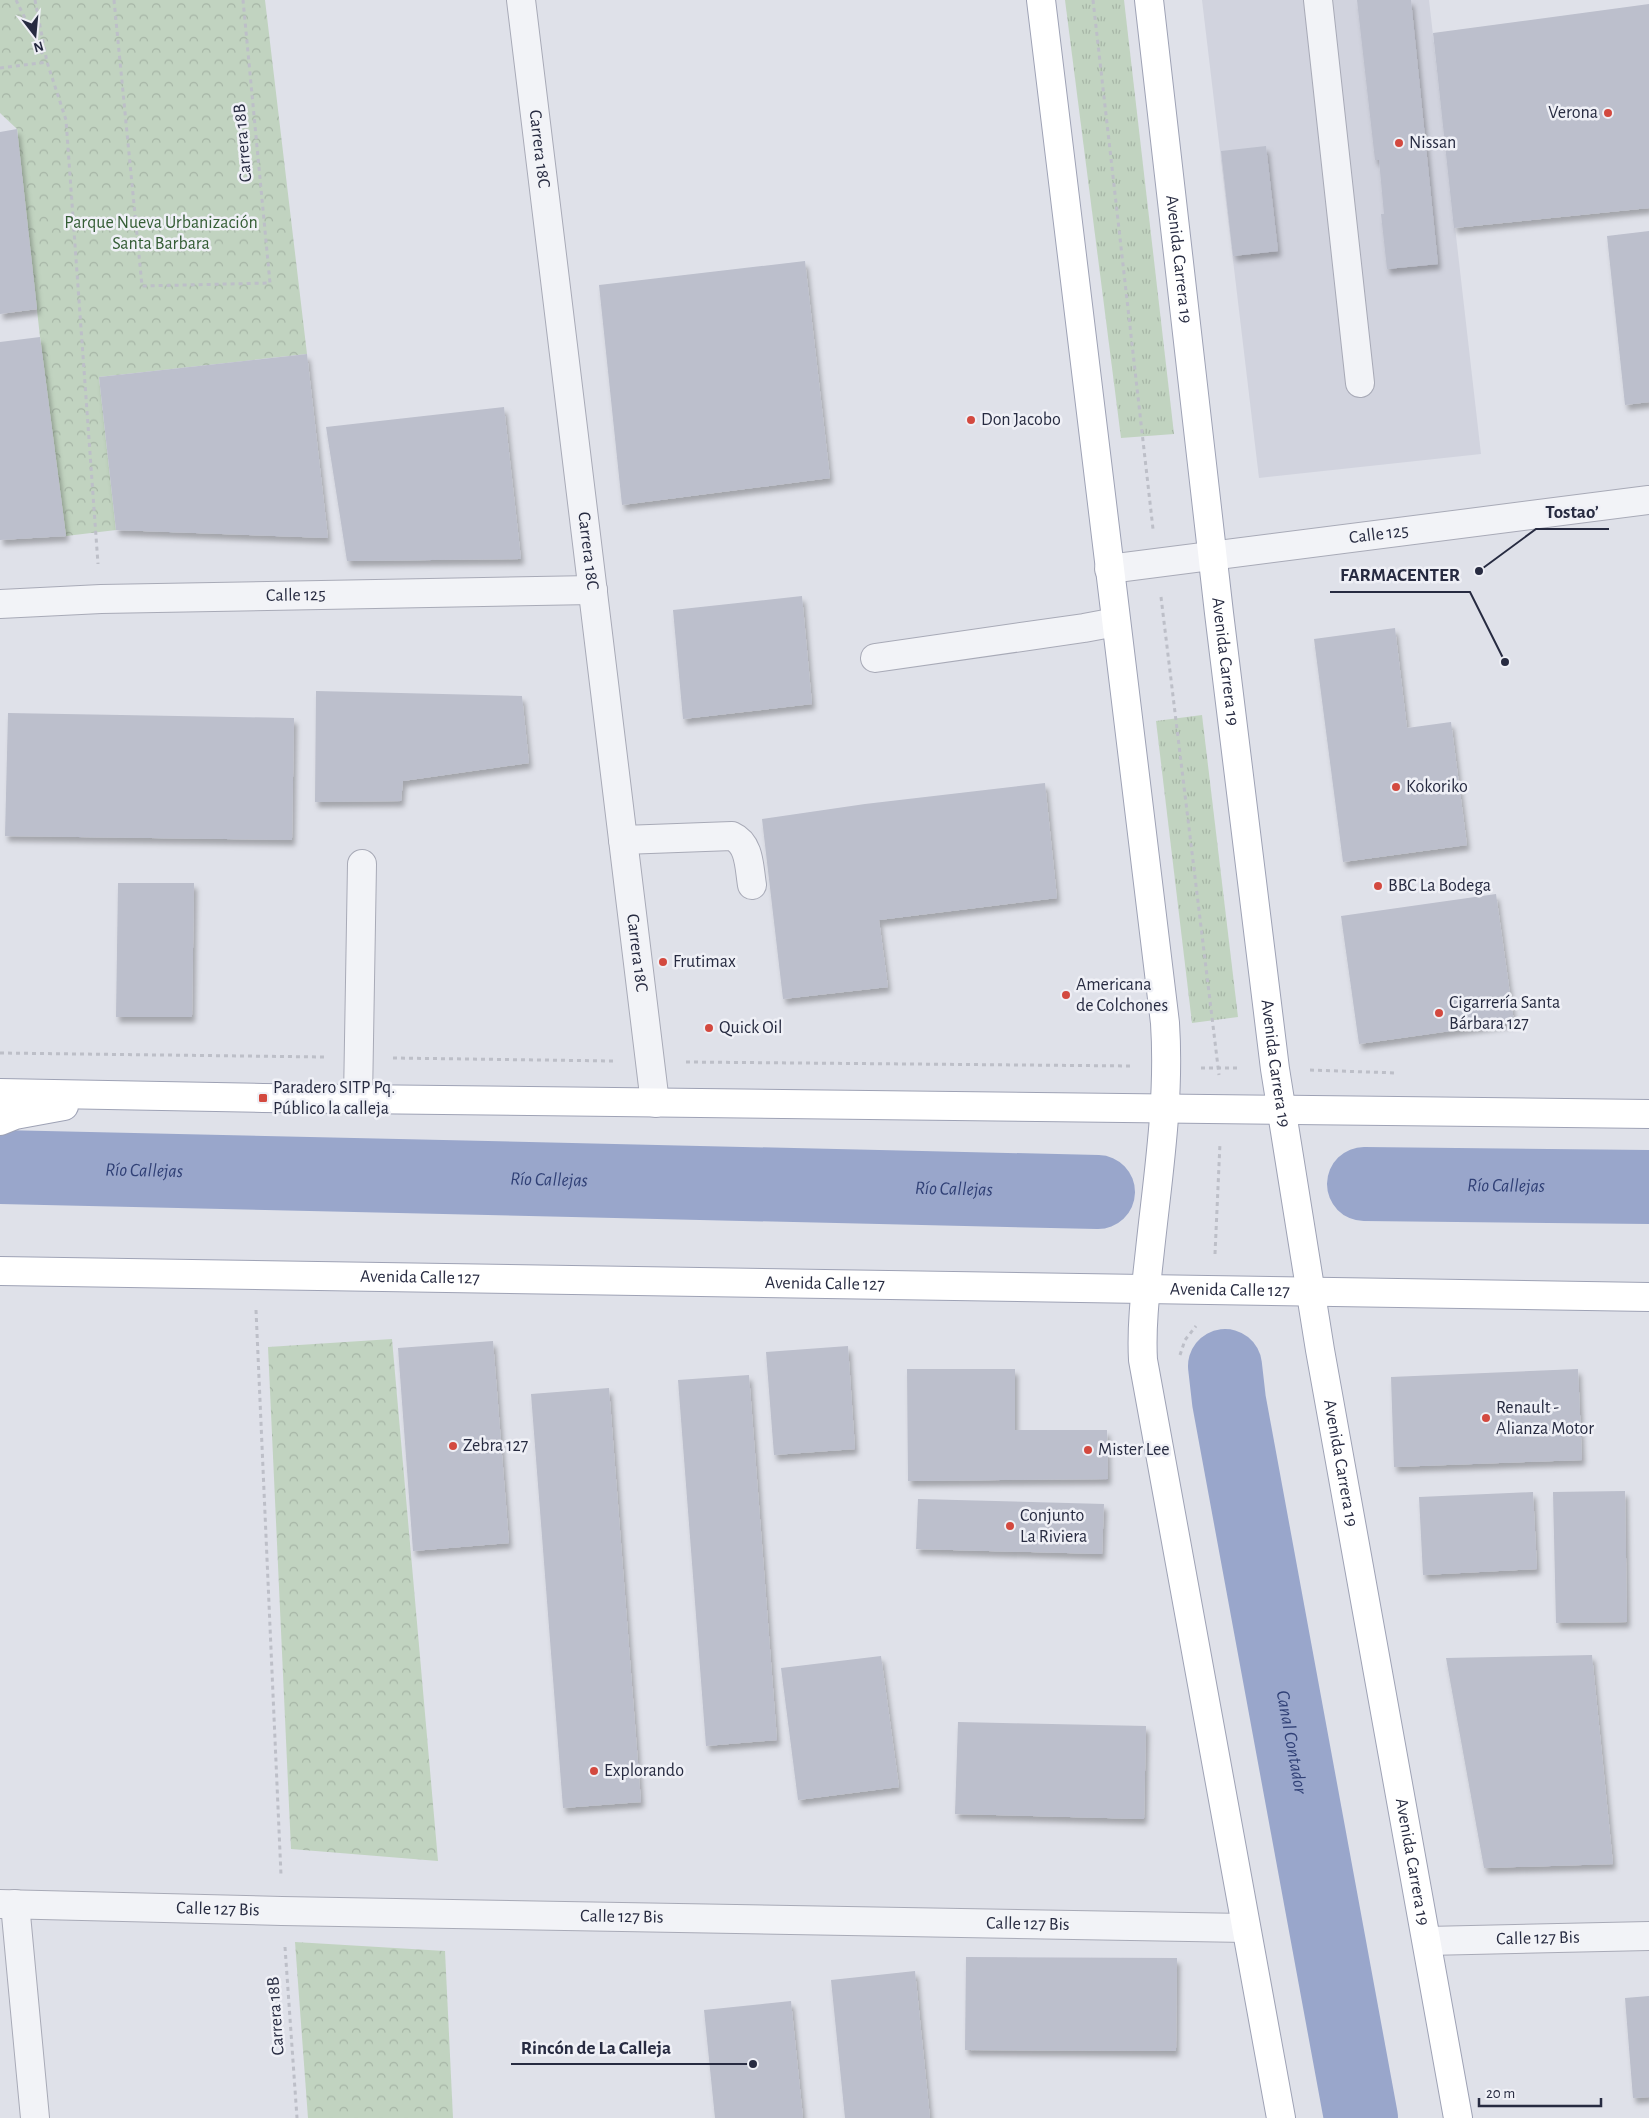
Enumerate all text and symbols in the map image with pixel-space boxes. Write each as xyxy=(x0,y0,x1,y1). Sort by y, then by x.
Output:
north arrow xyxy=(10,10,60,60)
text: N xyxy=(32,38,45,55)
street label: Carrera 18B xyxy=(231,103,255,183)
place label: Verona xyxy=(1548,104,1598,122)
marker: Verona xyxy=(1602,107,1614,119)
street label: Carrera 18C xyxy=(525,109,553,189)
place label: Nissan xyxy=(1409,134,1456,152)
marker: Nissan xyxy=(1393,137,1405,149)
street label: Avenida Carrera 19 xyxy=(1162,194,1195,324)
park label: Parque Nueva Urbanización Santa Barbara xyxy=(64,214,258,253)
place label: Don Jacobo xyxy=(981,411,1061,429)
marker: Don Jacobo xyxy=(965,414,977,426)
callout: Tostao’ xyxy=(1536,495,1609,529)
text: Tostao’ xyxy=(1545,503,1599,522)
street label: Carrera 18C xyxy=(574,511,602,591)
street label: Calle 125 xyxy=(1348,522,1410,547)
callout: FARMACENTER xyxy=(1330,558,1470,592)
text: FARMACENTER xyxy=(1340,566,1460,585)
street label: Calle 125 xyxy=(266,586,326,605)
street label: Avenida Carrera 19 xyxy=(1208,597,1242,727)
place label: Kokoriko xyxy=(1406,778,1468,796)
marker: Kokoriko xyxy=(1390,781,1402,793)
place label: BBC La Bodega xyxy=(1388,877,1491,895)
marker: BBC La Bodega xyxy=(1372,880,1384,892)
street label: Carrera 18C xyxy=(623,913,650,993)
place label: Frutimax xyxy=(673,953,736,971)
marker: Frutimax xyxy=(657,956,669,968)
place label: Americana de Colchones xyxy=(1076,976,1168,1015)
marker: Americana de Colchones xyxy=(1060,989,1072,1001)
place label: Cigarrería Santa Bárbara 127 xyxy=(1449,994,1560,1033)
street label: Avenida Carrera 19 xyxy=(1258,998,1293,1129)
marker: Cigarrería Santa Bárbara 127 xyxy=(1433,1007,1445,1019)
place label: Quick Oil xyxy=(719,1019,782,1037)
marker: Quick Oil xyxy=(703,1022,715,1034)
place label: Paradero SITP Pq. Público la calleja xyxy=(273,1079,395,1118)
marker: Paradero SITP Pq. Público la calleja xyxy=(257,1092,269,1104)
water label: Río Callejas xyxy=(105,1160,183,1181)
water label: Río Callejas xyxy=(510,1169,588,1190)
water label: Río Callejas xyxy=(1467,1176,1545,1195)
water label: Río Callejas xyxy=(915,1178,993,1199)
street label: Avenida Calle 127 xyxy=(360,1268,480,1288)
street label: Avenida Calle 127 xyxy=(765,1274,885,1294)
street label: Avenida Calle 127 xyxy=(1170,1280,1290,1300)
street label: Avenida Carrera 19 xyxy=(1320,1398,1361,1528)
place label: Renault - Alianza Motor xyxy=(1496,1399,1594,1438)
marker: Renault - Alianza Motor xyxy=(1480,1412,1492,1424)
place label: Zebra 127 xyxy=(463,1437,528,1455)
marker: Zebra 127 xyxy=(447,1440,459,1452)
place label: Mister Lee xyxy=(1098,1441,1170,1459)
marker: Mister Lee xyxy=(1082,1444,1094,1456)
place label: Conjunto La Riviera xyxy=(1020,1507,1087,1546)
marker: Conjunto La Riviera xyxy=(1004,1520,1016,1532)
water label: Canal Contador xyxy=(1273,1689,1311,1796)
place label: Explorando xyxy=(604,1762,684,1780)
marker: Explorando xyxy=(588,1765,600,1777)
street label: Avenida Carrera 19 xyxy=(1392,1797,1432,1927)
street label: Calle 127 Bis xyxy=(176,1899,260,1919)
street label: Calle 127 Bis xyxy=(580,1907,664,1927)
street label: Calle 127 Bis xyxy=(986,1914,1070,1934)
street label: Calle 127 Bis xyxy=(1496,1929,1580,1948)
street label: Carrera 18B xyxy=(264,1976,288,2056)
callout: Rincón de La Calleja xyxy=(511,2030,681,2064)
text: Rincón de La Calleja xyxy=(521,2039,671,2058)
scale bar xyxy=(1479,2076,1602,2108)
text: 20 m xyxy=(1486,2086,1515,2101)

